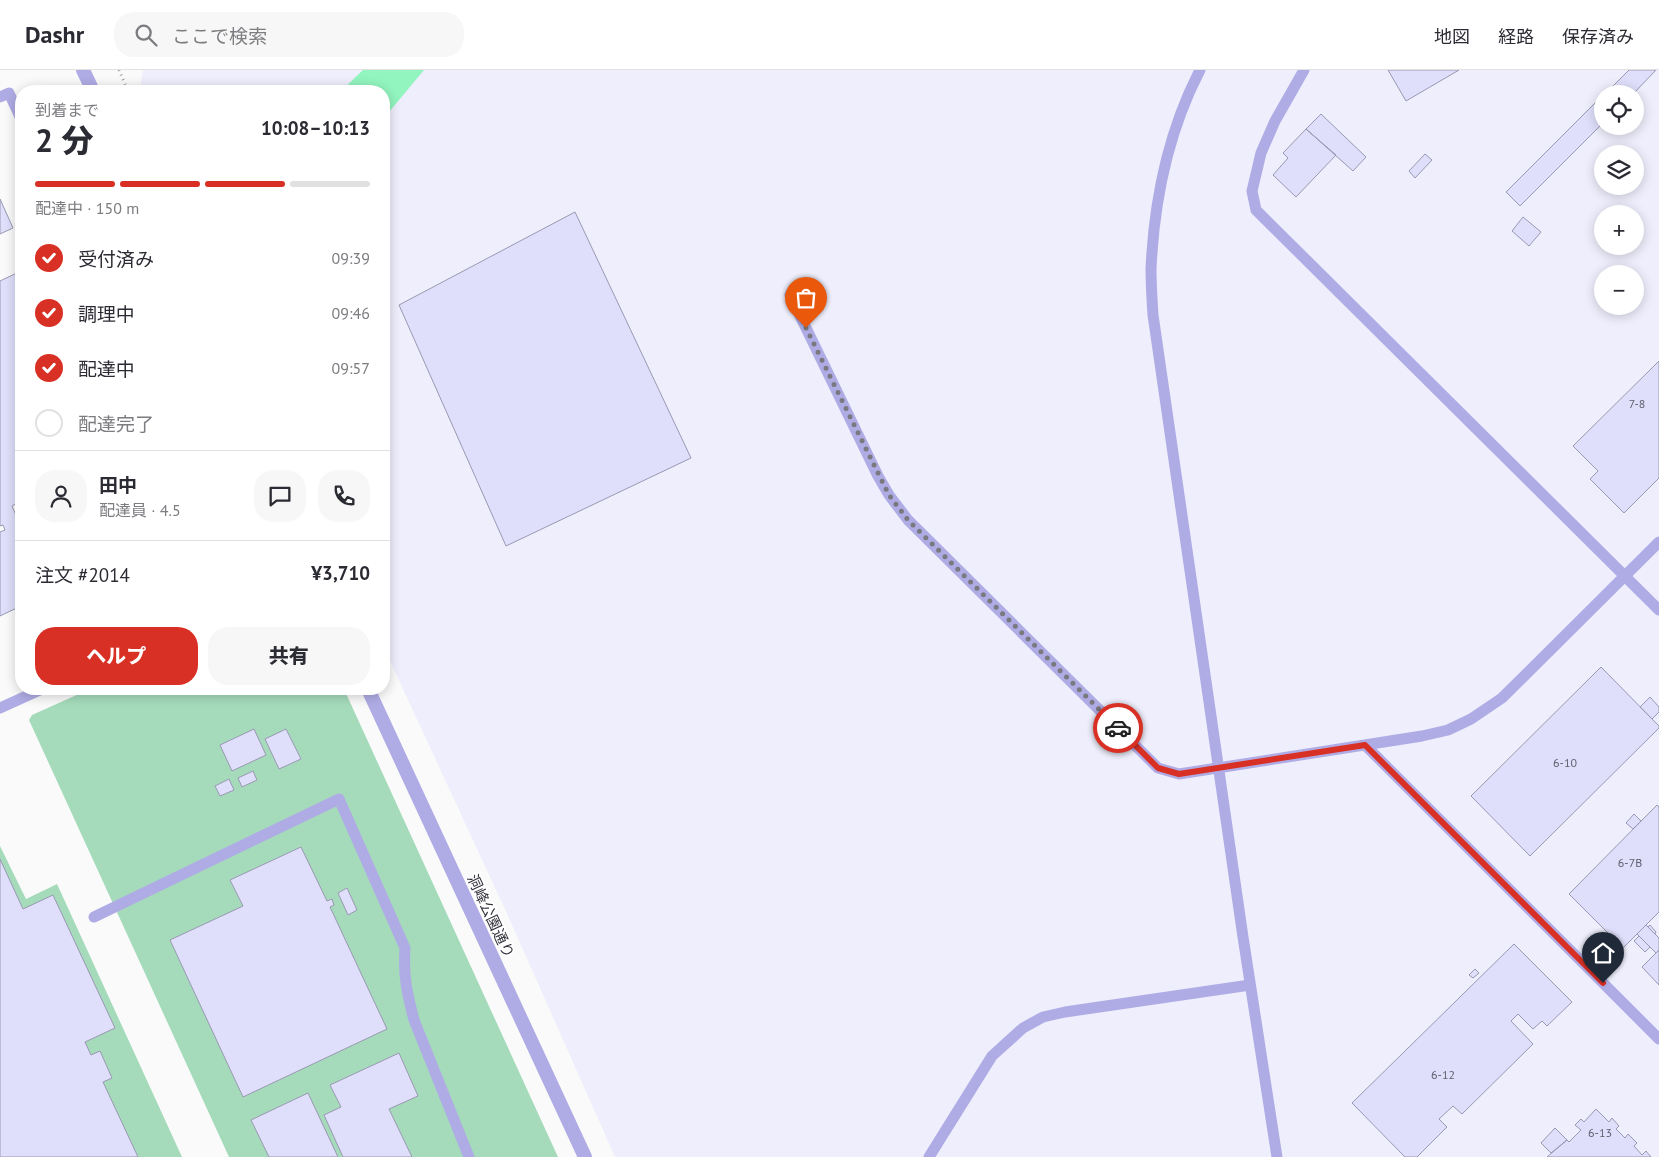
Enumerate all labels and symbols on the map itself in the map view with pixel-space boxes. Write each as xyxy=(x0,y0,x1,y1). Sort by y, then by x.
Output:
pin xyxy=(785,277,827,328)
house number: 7-8 xyxy=(1629,396,1645,411)
courier xyxy=(1093,703,1143,753)
house number: 6-10 xyxy=(1553,755,1577,770)
house number: 6-7B xyxy=(1618,855,1642,870)
street label: 洞峰公園通り xyxy=(463,871,519,961)
pin xyxy=(1582,932,1624,983)
house number: 6-12 xyxy=(1431,1067,1455,1082)
house number: 6-13 xyxy=(1588,1125,1612,1140)

